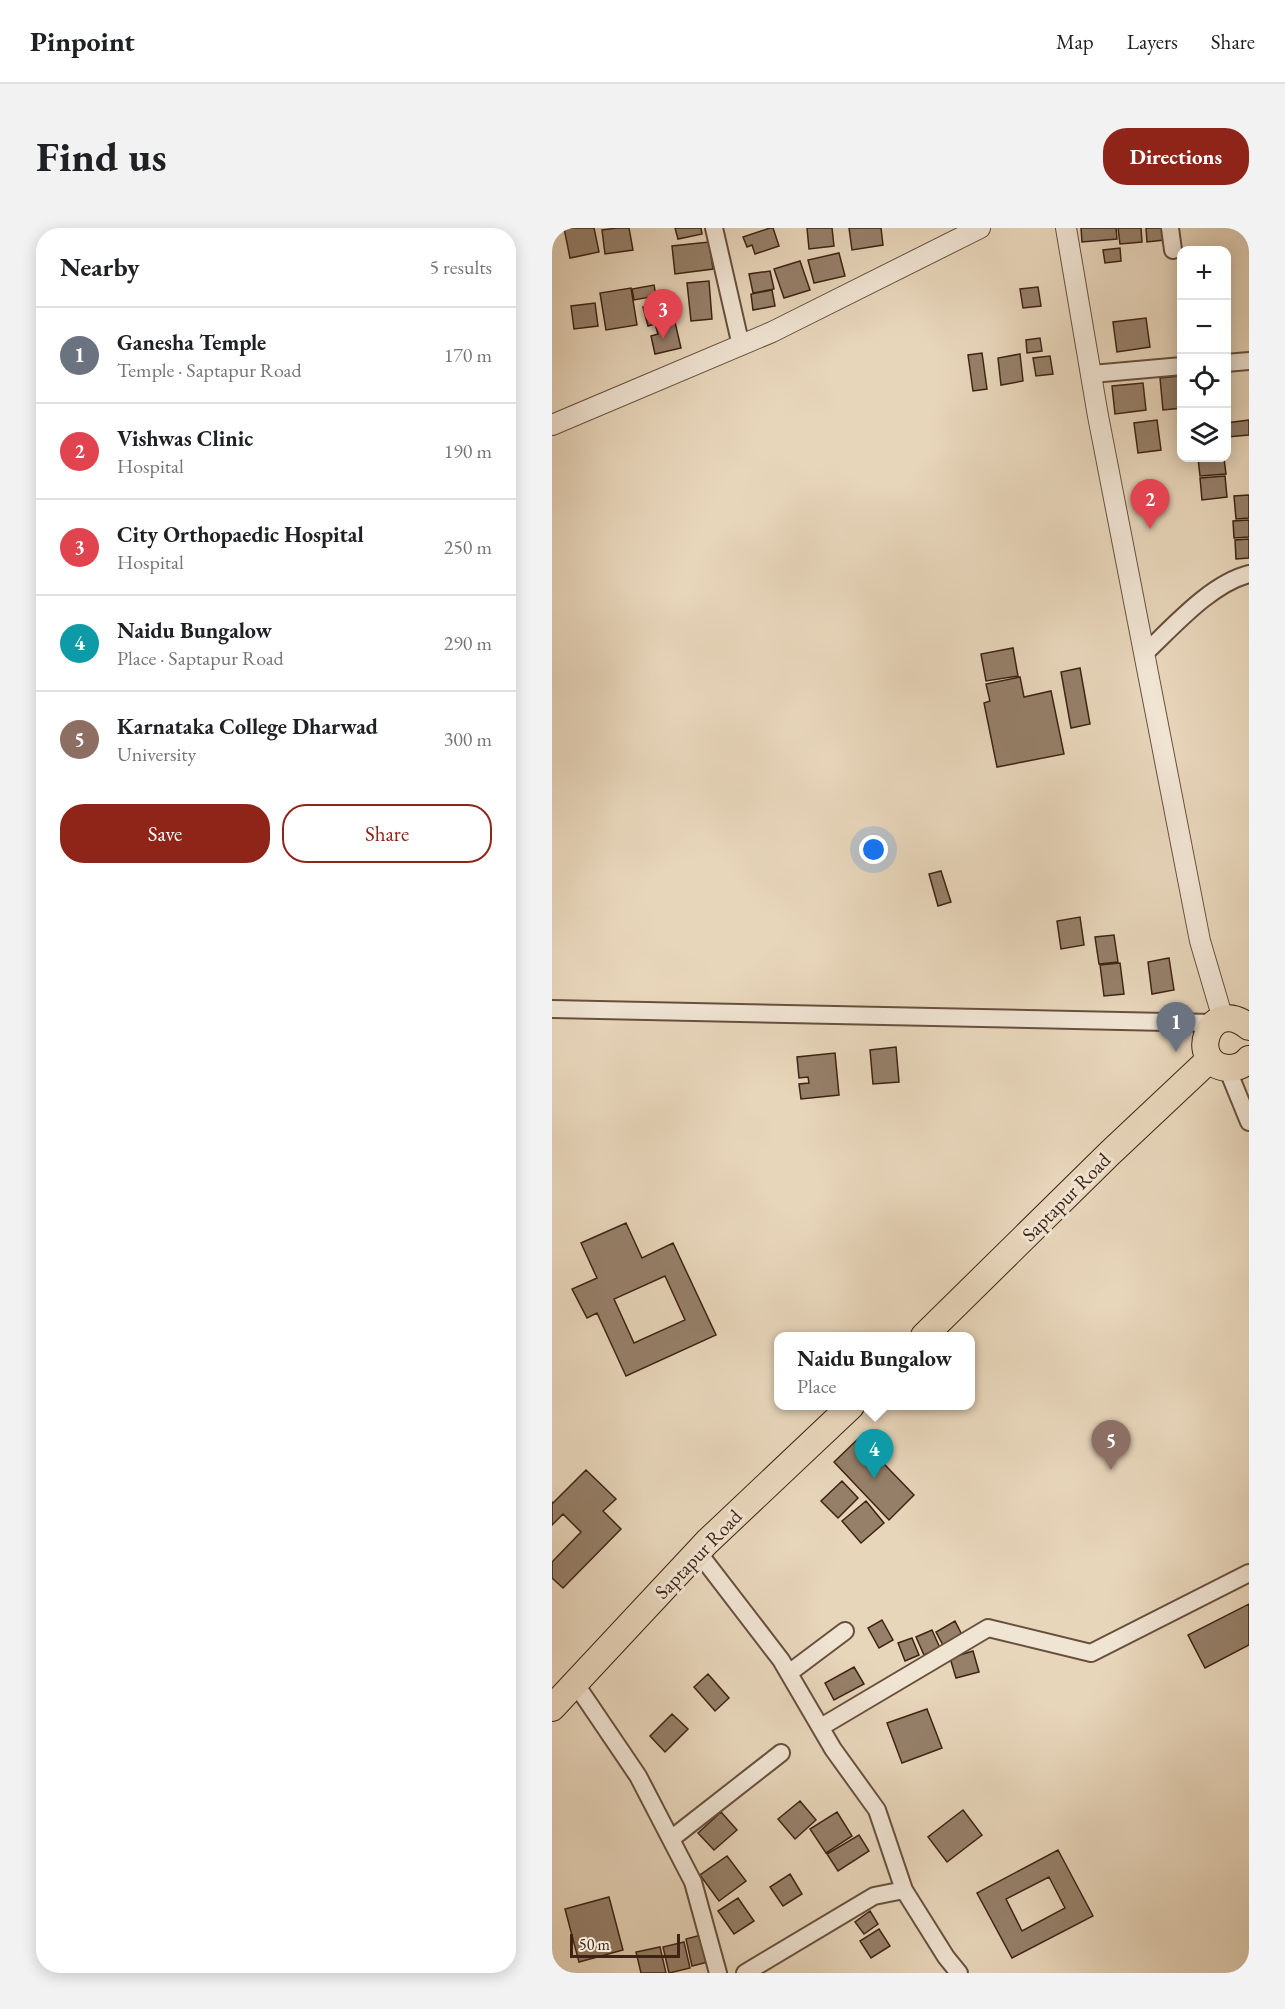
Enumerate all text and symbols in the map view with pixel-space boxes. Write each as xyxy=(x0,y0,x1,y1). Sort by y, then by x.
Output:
text: Pinpoint xyxy=(30,23,135,59)
text: Map xyxy=(1056,28,1094,55)
text: Layers xyxy=(1127,28,1178,55)
text: Share xyxy=(1211,28,1255,55)
button: Directions xyxy=(1103,128,1249,185)
text: Find us xyxy=(36,129,167,184)
map controls xyxy=(1177,246,1231,462)
button: + xyxy=(1177,246,1231,300)
text: Nearby xyxy=(60,250,140,284)
text: 5 results xyxy=(429,254,492,280)
pin: 3 xyxy=(644,290,682,339)
button: − xyxy=(1177,300,1231,354)
text: Ganesha Temple xyxy=(117,328,266,357)
text: 1 xyxy=(74,342,85,368)
text: 170 m xyxy=(444,342,492,368)
button: locate xyxy=(1177,354,1231,408)
text: Temple · Saptapur Road xyxy=(117,357,302,383)
button: layers xyxy=(1177,408,1231,462)
text: Vishwas Clinic xyxy=(117,424,253,453)
text: 2 xyxy=(74,438,85,464)
text: 190 m xyxy=(444,438,492,464)
text: Hospital xyxy=(117,453,184,479)
pin: 2 xyxy=(1130,480,1170,529)
text: City Orthopaedic Hospital xyxy=(117,520,364,549)
text: 3 xyxy=(74,534,85,560)
text: 250 m xyxy=(444,534,492,560)
text: Hospital xyxy=(117,549,184,575)
text: Naidu Bungalow xyxy=(117,616,272,645)
text: 4 xyxy=(74,630,85,656)
text: 290 m xyxy=(444,630,492,656)
text: Place · Saptapur Road xyxy=(117,645,284,671)
text: Karnataka College Dharwad xyxy=(117,712,378,741)
text: 5 xyxy=(74,726,85,752)
text: 300 m xyxy=(444,726,492,752)
text: University xyxy=(117,741,196,767)
button: Save xyxy=(60,804,270,863)
button: Share xyxy=(282,804,492,863)
your location xyxy=(859,835,888,864)
pin: 1 xyxy=(1156,1002,1196,1052)
street label: Saptapur Road xyxy=(1016,1146,1117,1247)
popup xyxy=(774,1332,975,1410)
text: Naidu Bungalow xyxy=(797,1344,952,1373)
text: Place xyxy=(797,1373,836,1399)
pin: 5 xyxy=(1092,1420,1130,1470)
pin: 4 xyxy=(854,1430,894,1479)
street label: Saptapur Road xyxy=(649,1503,748,1605)
scale bar xyxy=(570,1931,680,1958)
text: 50 m xyxy=(579,1934,610,1955)

